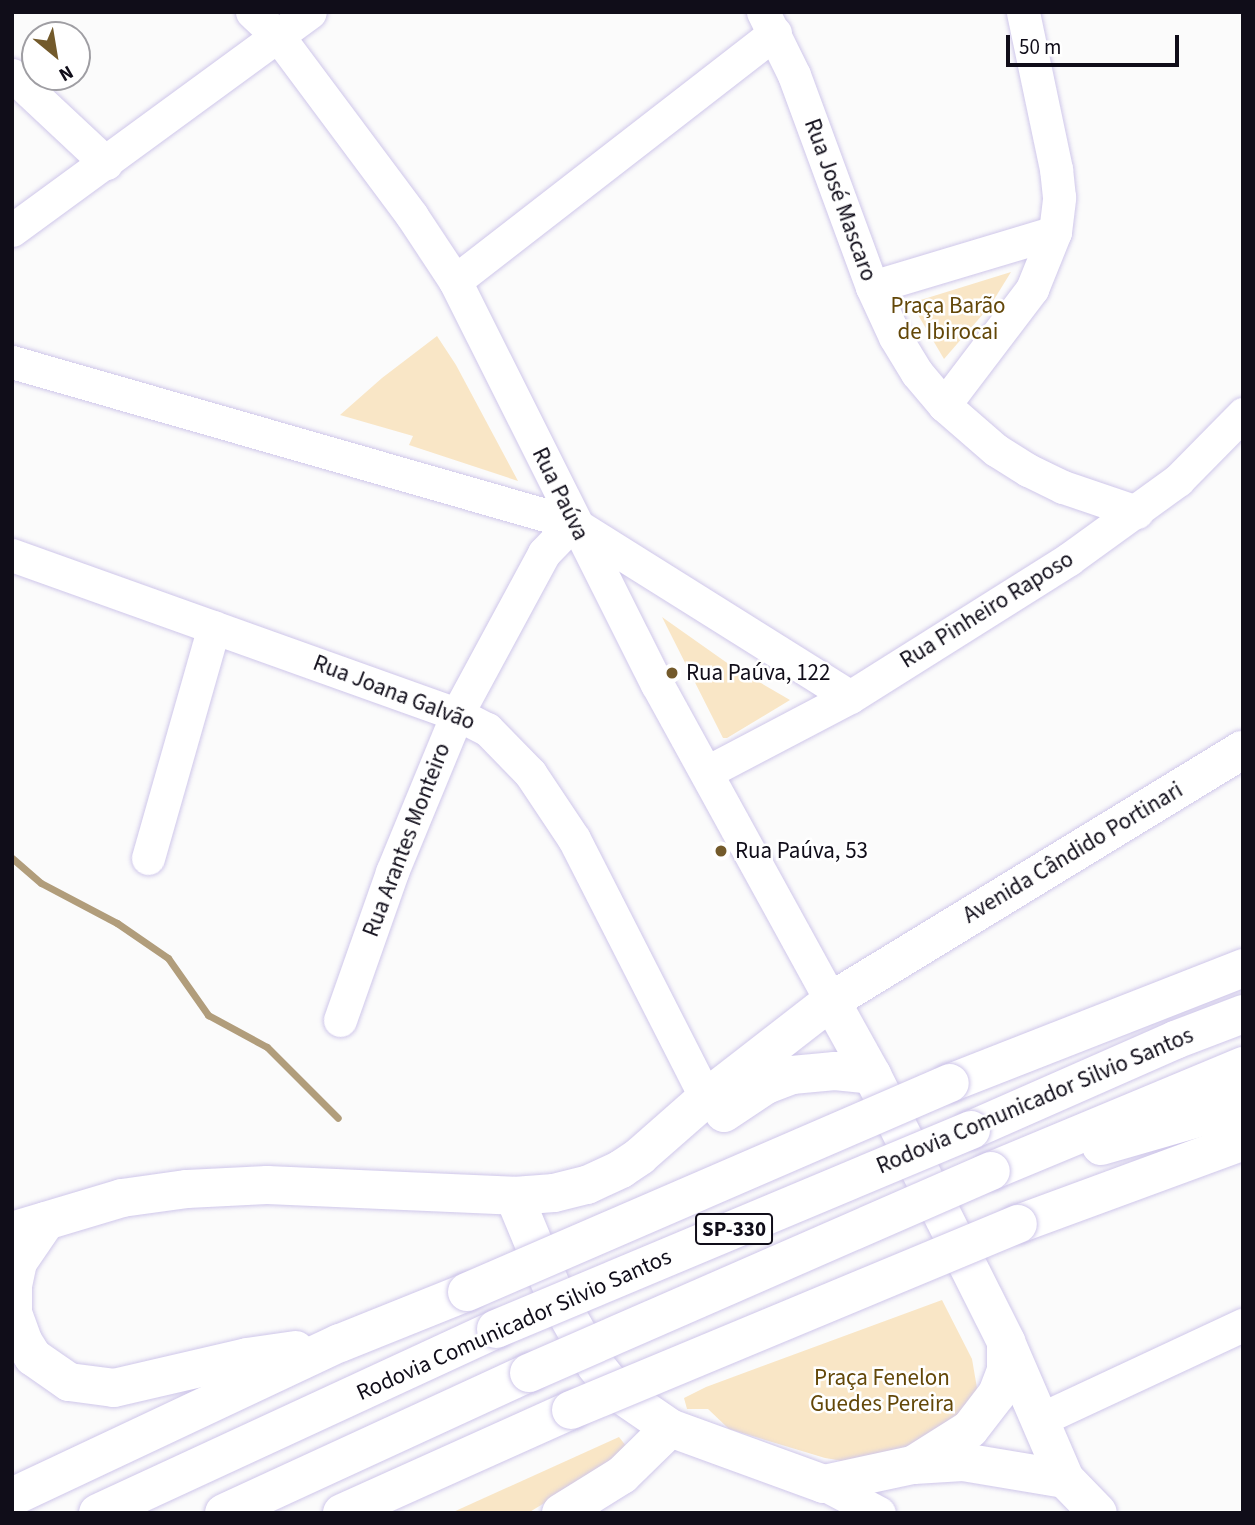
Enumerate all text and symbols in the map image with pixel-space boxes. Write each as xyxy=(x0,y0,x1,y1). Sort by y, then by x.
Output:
north arrow xyxy=(21,21,91,91)
scale bar xyxy=(1010,21,1183,65)
text: 50 m xyxy=(1019,32,1061,62)
text: N xyxy=(54,58,78,88)
street label: Rua José Mascaro xyxy=(798,115,882,285)
park label: Praça Barão de Ibirocai xyxy=(890,292,1006,346)
street label: Rua Paúva xyxy=(526,443,594,545)
street label: Rua Pinheiro Raposo xyxy=(895,545,1079,675)
street label: Rua Joana Galvão xyxy=(309,649,479,737)
place label: Rua Paúva, 122 xyxy=(686,659,830,687)
marker: Rua Paúva, 122 xyxy=(664,665,680,681)
street label: Rua Arantes Monteiro xyxy=(357,739,457,941)
street label: Avenida Cândido Portinari xyxy=(958,776,1188,930)
place label: Rua Paúva, 53 xyxy=(735,837,868,865)
marker: Rua Paúva, 53 xyxy=(713,843,729,859)
street label: Rodovia Comunicador Silvio Santos xyxy=(872,1022,1198,1180)
road number: SP-330 xyxy=(694,1212,774,1246)
street label: Rodovia Comunicador Silvio Santos xyxy=(352,1243,676,1407)
park label: Praça Fenelon Guedes Pereira xyxy=(810,1364,954,1418)

